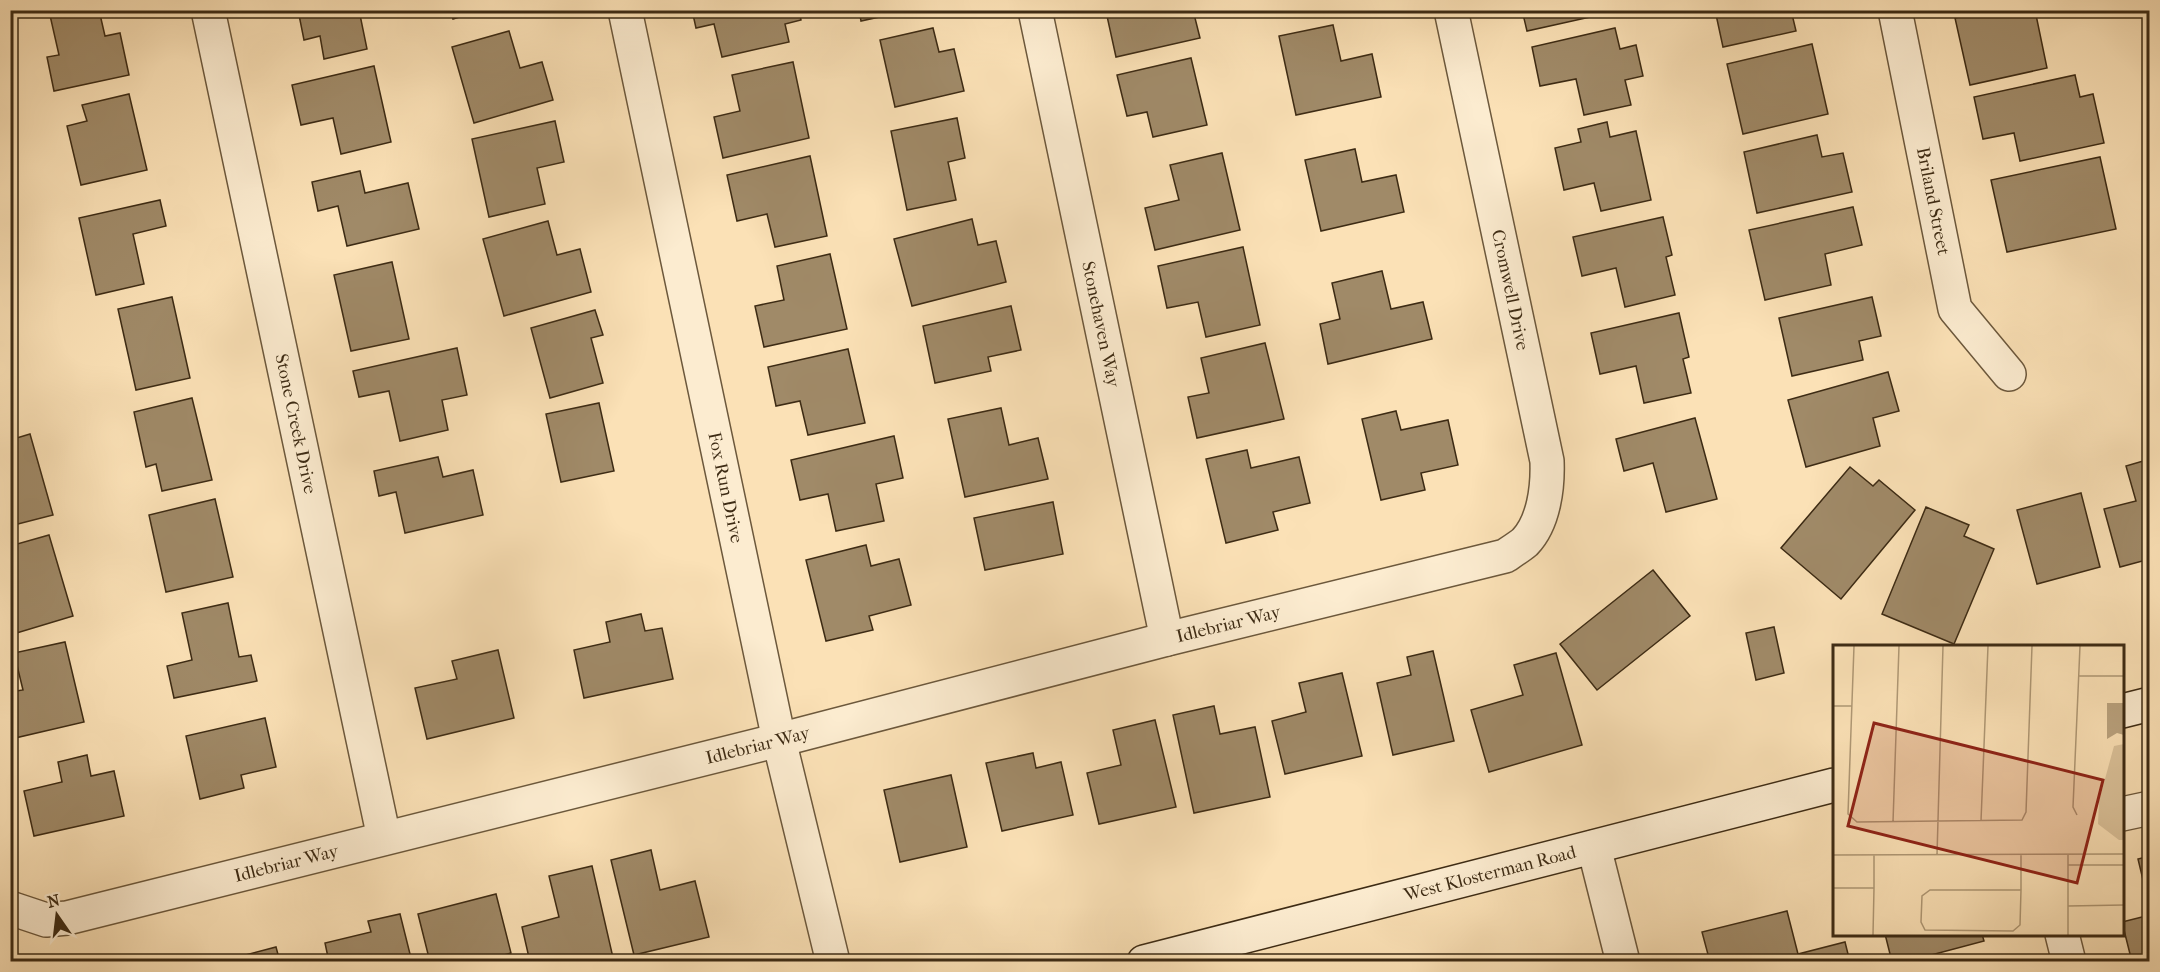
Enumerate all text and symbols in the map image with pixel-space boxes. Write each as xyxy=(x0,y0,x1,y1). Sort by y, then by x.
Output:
street label: Briland Street xyxy=(1912,145,1955,258)
street label: Cromwell Drive xyxy=(1487,228,1533,352)
street label: Stonehaven Way xyxy=(1078,259,1125,390)
street label: Stone Creek Drive xyxy=(271,352,321,496)
street label: Fox Run Drive xyxy=(704,430,748,545)
street label: Idlebriar Way xyxy=(1174,601,1284,647)
inset map xyxy=(1833,645,2124,936)
street label: Idlebriar Way xyxy=(703,722,813,768)
street label: Idlebriar Way xyxy=(232,840,342,886)
street label: West Klosterman Road xyxy=(1401,841,1578,906)
north arrow xyxy=(27,885,87,945)
text: N xyxy=(45,890,63,912)

